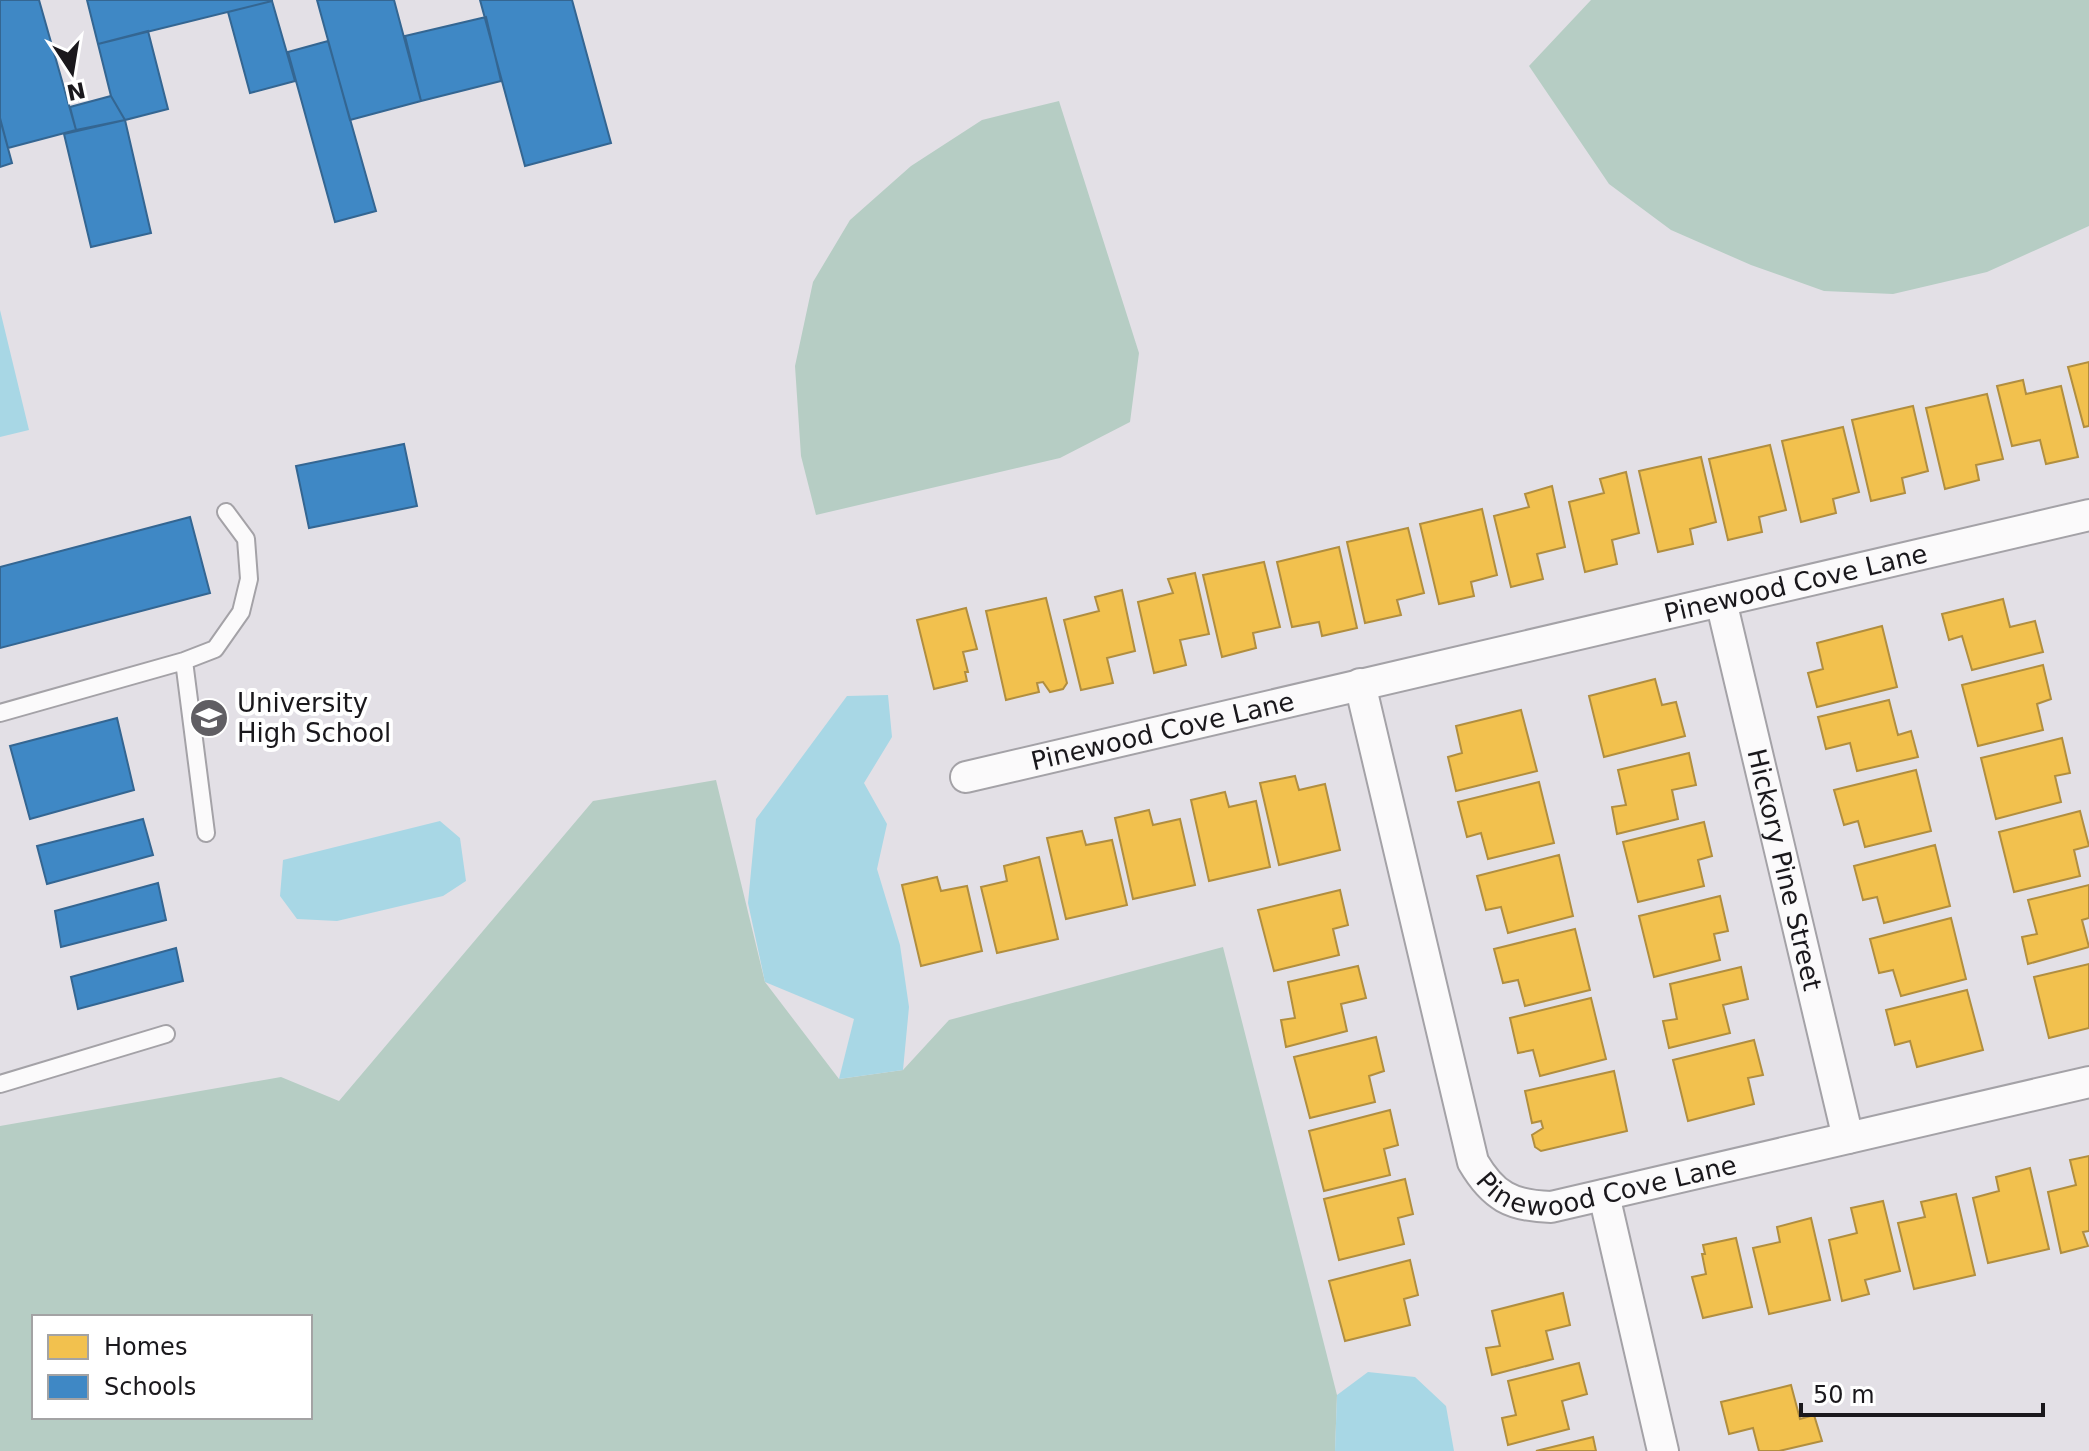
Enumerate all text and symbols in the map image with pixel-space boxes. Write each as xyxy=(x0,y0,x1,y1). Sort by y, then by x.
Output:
north arrow xyxy=(32,32,112,112)
text: N xyxy=(64,77,88,105)
street label: Pinewood Cove Lane xyxy=(1661,538,1930,629)
street label: Pinewood Cove Lane xyxy=(1028,686,1297,776)
place label: University High School xyxy=(237,688,391,748)
school or university icon: University High School xyxy=(188,697,230,739)
street label: Hickory Pine Street xyxy=(1741,746,1828,994)
street label: Pinewood Cove Lane xyxy=(1477,1145,1747,1181)
text: Pinewood Cove Lane xyxy=(1470,1149,1739,1222)
legend xyxy=(32,1315,312,1419)
text: Homes xyxy=(104,1333,187,1361)
scale bar xyxy=(1801,1367,2043,1417)
text: Schools xyxy=(104,1373,196,1401)
text: 50 m xyxy=(1813,1381,1875,1409)

